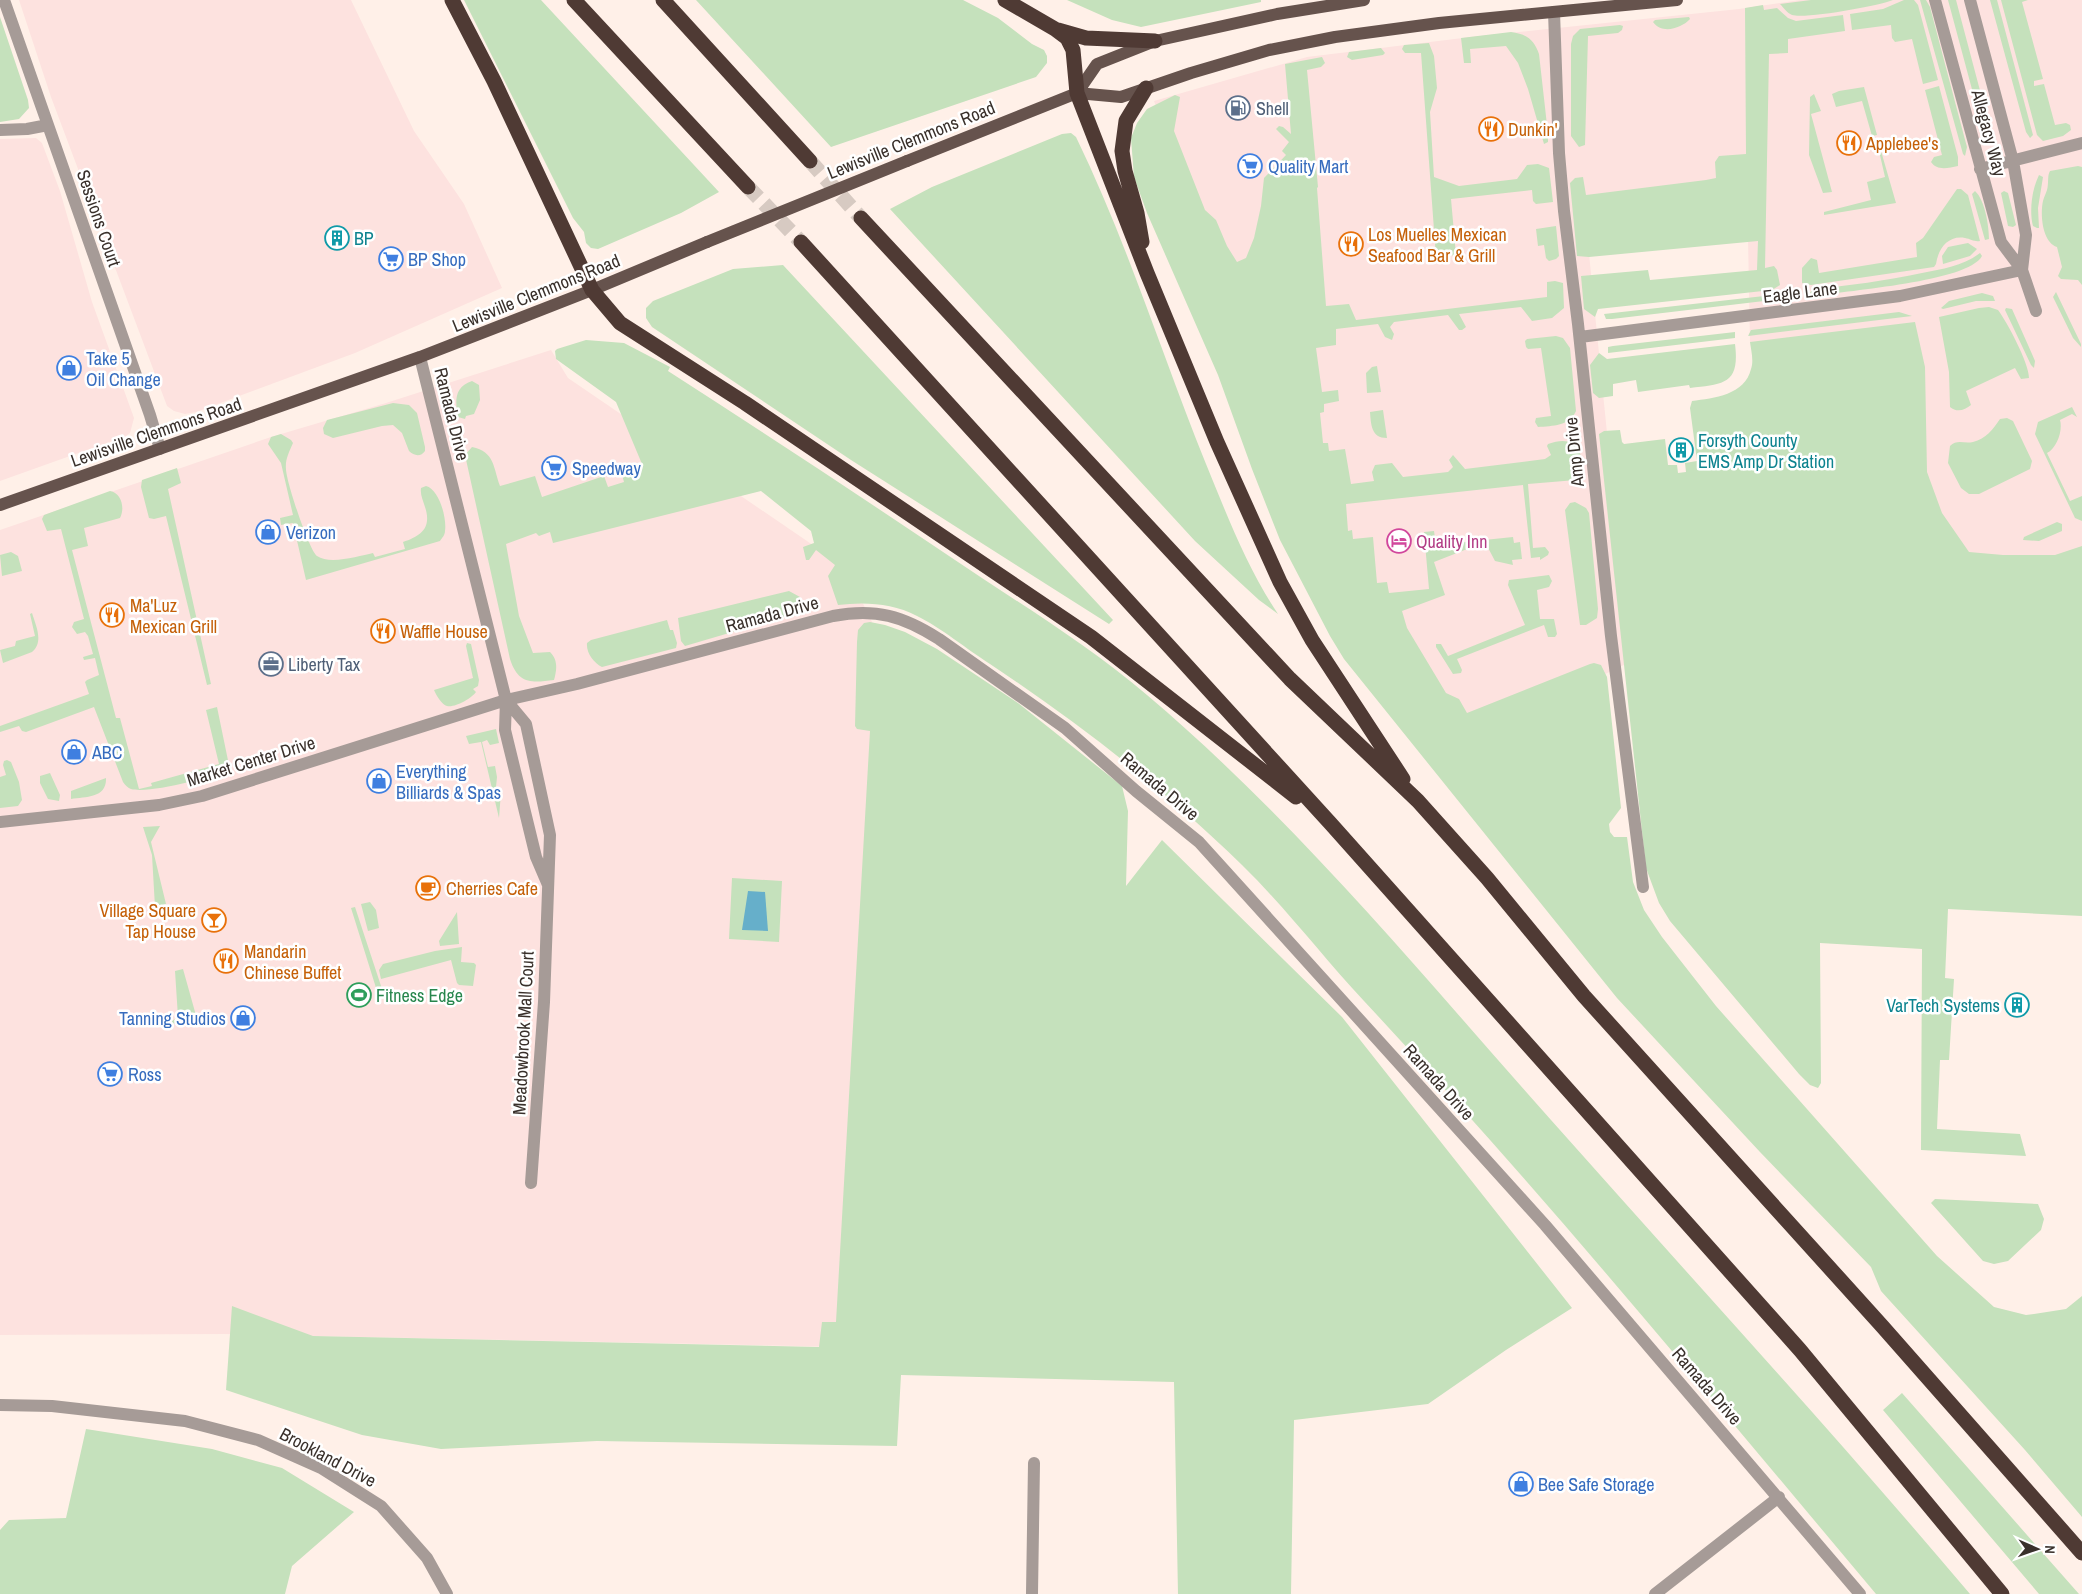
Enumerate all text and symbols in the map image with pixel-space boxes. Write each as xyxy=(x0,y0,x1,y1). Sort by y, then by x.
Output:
street label: Allegacy Way xyxy=(1965,86,2013,180)
street label: Lewisville Clemmons Road xyxy=(823,95,999,185)
fuel station icon: Shell xyxy=(1225,95,1251,121)
place label: Shell xyxy=(1256,96,1289,121)
restaurant icon: Dunkin' xyxy=(1478,116,1504,142)
place label: Dunkin' xyxy=(1508,117,1558,142)
restaurant icon: Applebee's xyxy=(1836,130,1862,156)
place label: Applebee's xyxy=(1865,131,1939,156)
supermarket icon: Quality Mart xyxy=(1237,153,1263,179)
place label: Quality Mart xyxy=(1268,154,1348,179)
street label: Sessions Court xyxy=(71,166,127,270)
place label: Los Muelles Mexican Seafood Bar & Grill xyxy=(1368,222,1507,268)
building icon: BP xyxy=(324,225,350,251)
place label: BP xyxy=(354,226,374,251)
restaurant icon: Los Muelles Mexican Seafood Bar & Grill xyxy=(1338,231,1364,257)
supermarket icon: BP Shop xyxy=(378,246,404,272)
place label: BP Shop xyxy=(408,247,466,272)
street label: Lewisville Clemmons Road xyxy=(448,248,624,338)
street label: Eagle Lane xyxy=(1761,275,1839,309)
place label: Take 5 Oil Change xyxy=(86,346,161,392)
shop icon: Take 5 Oil Change xyxy=(56,355,82,381)
street label: Ramada Drive xyxy=(428,365,476,463)
street label: Lewisville Clemmons Road xyxy=(67,391,245,473)
street label: Amp Drive xyxy=(1558,416,1590,489)
place label: Forsyth County EMS Amp Dr Station xyxy=(1698,428,1834,474)
building icon: Forsyth County EMS Amp Dr Station xyxy=(1668,437,1694,463)
supermarket icon: Speedway xyxy=(541,455,567,481)
place label: Speedway xyxy=(572,456,642,481)
shop icon: Verizon xyxy=(255,519,281,545)
place label: Verizon xyxy=(286,520,336,545)
hotel icon: Quality Inn xyxy=(1386,528,1412,554)
place label: Quality Inn xyxy=(1416,529,1487,554)
street label: Ramada Drive xyxy=(723,590,821,638)
place label: Ma'Luz Mexican Grill xyxy=(130,593,217,639)
restaurant icon: Ma'Luz Mexican Grill xyxy=(99,602,125,628)
restaurant icon: Waffle House xyxy=(370,618,396,644)
place label: Waffle House xyxy=(400,619,488,644)
office icon: Liberty Tax xyxy=(258,651,284,677)
place label: Liberty Tax xyxy=(288,652,361,677)
street label: Market Center Drive xyxy=(184,730,318,792)
shop icon: ABC xyxy=(61,739,87,765)
place label: ABC xyxy=(91,740,122,765)
street label: Ramada Drive xyxy=(1116,746,1204,826)
place label: Everything Billiards & Spas xyxy=(396,759,501,805)
shop icon: Everything Billiards & Spas xyxy=(366,768,392,794)
cafe icon: Cherries Cafe xyxy=(415,875,441,901)
place label: Cherries Cafe xyxy=(446,876,538,901)
place label: Village Square Tap House xyxy=(99,898,196,944)
bar icon: Village Square Tap House xyxy=(201,907,227,933)
place label: Mandarin Chinese Buffet xyxy=(244,939,341,985)
restaurant icon: Mandarin Chinese Buffet xyxy=(213,948,239,974)
street label: Meadowbrook Mall Court xyxy=(506,950,540,1116)
sports icon: Fitness Edge xyxy=(346,982,372,1008)
place label: Fitness Edge xyxy=(376,983,463,1008)
building icon: VarTech Systems xyxy=(2004,992,2030,1018)
place label: VarTech Systems xyxy=(1886,993,2000,1018)
shop icon: Tanning Studios xyxy=(230,1005,256,1031)
place label: Tanning Studios xyxy=(119,1006,226,1031)
street label: Ramada Drive xyxy=(1398,1038,1480,1126)
supermarket icon: Ross xyxy=(97,1061,123,1087)
place label: Ross xyxy=(128,1062,162,1087)
street label: Ramada Drive xyxy=(1666,1342,1748,1430)
street label: Brookland Drive xyxy=(275,1421,381,1493)
shop icon: Bee Safe Storage xyxy=(1508,1471,1534,1497)
place label: Bee Safe Storage xyxy=(1538,1472,1655,1497)
north arrow xyxy=(2012,1524,2062,1574)
text: N xyxy=(2041,1545,2059,1554)

